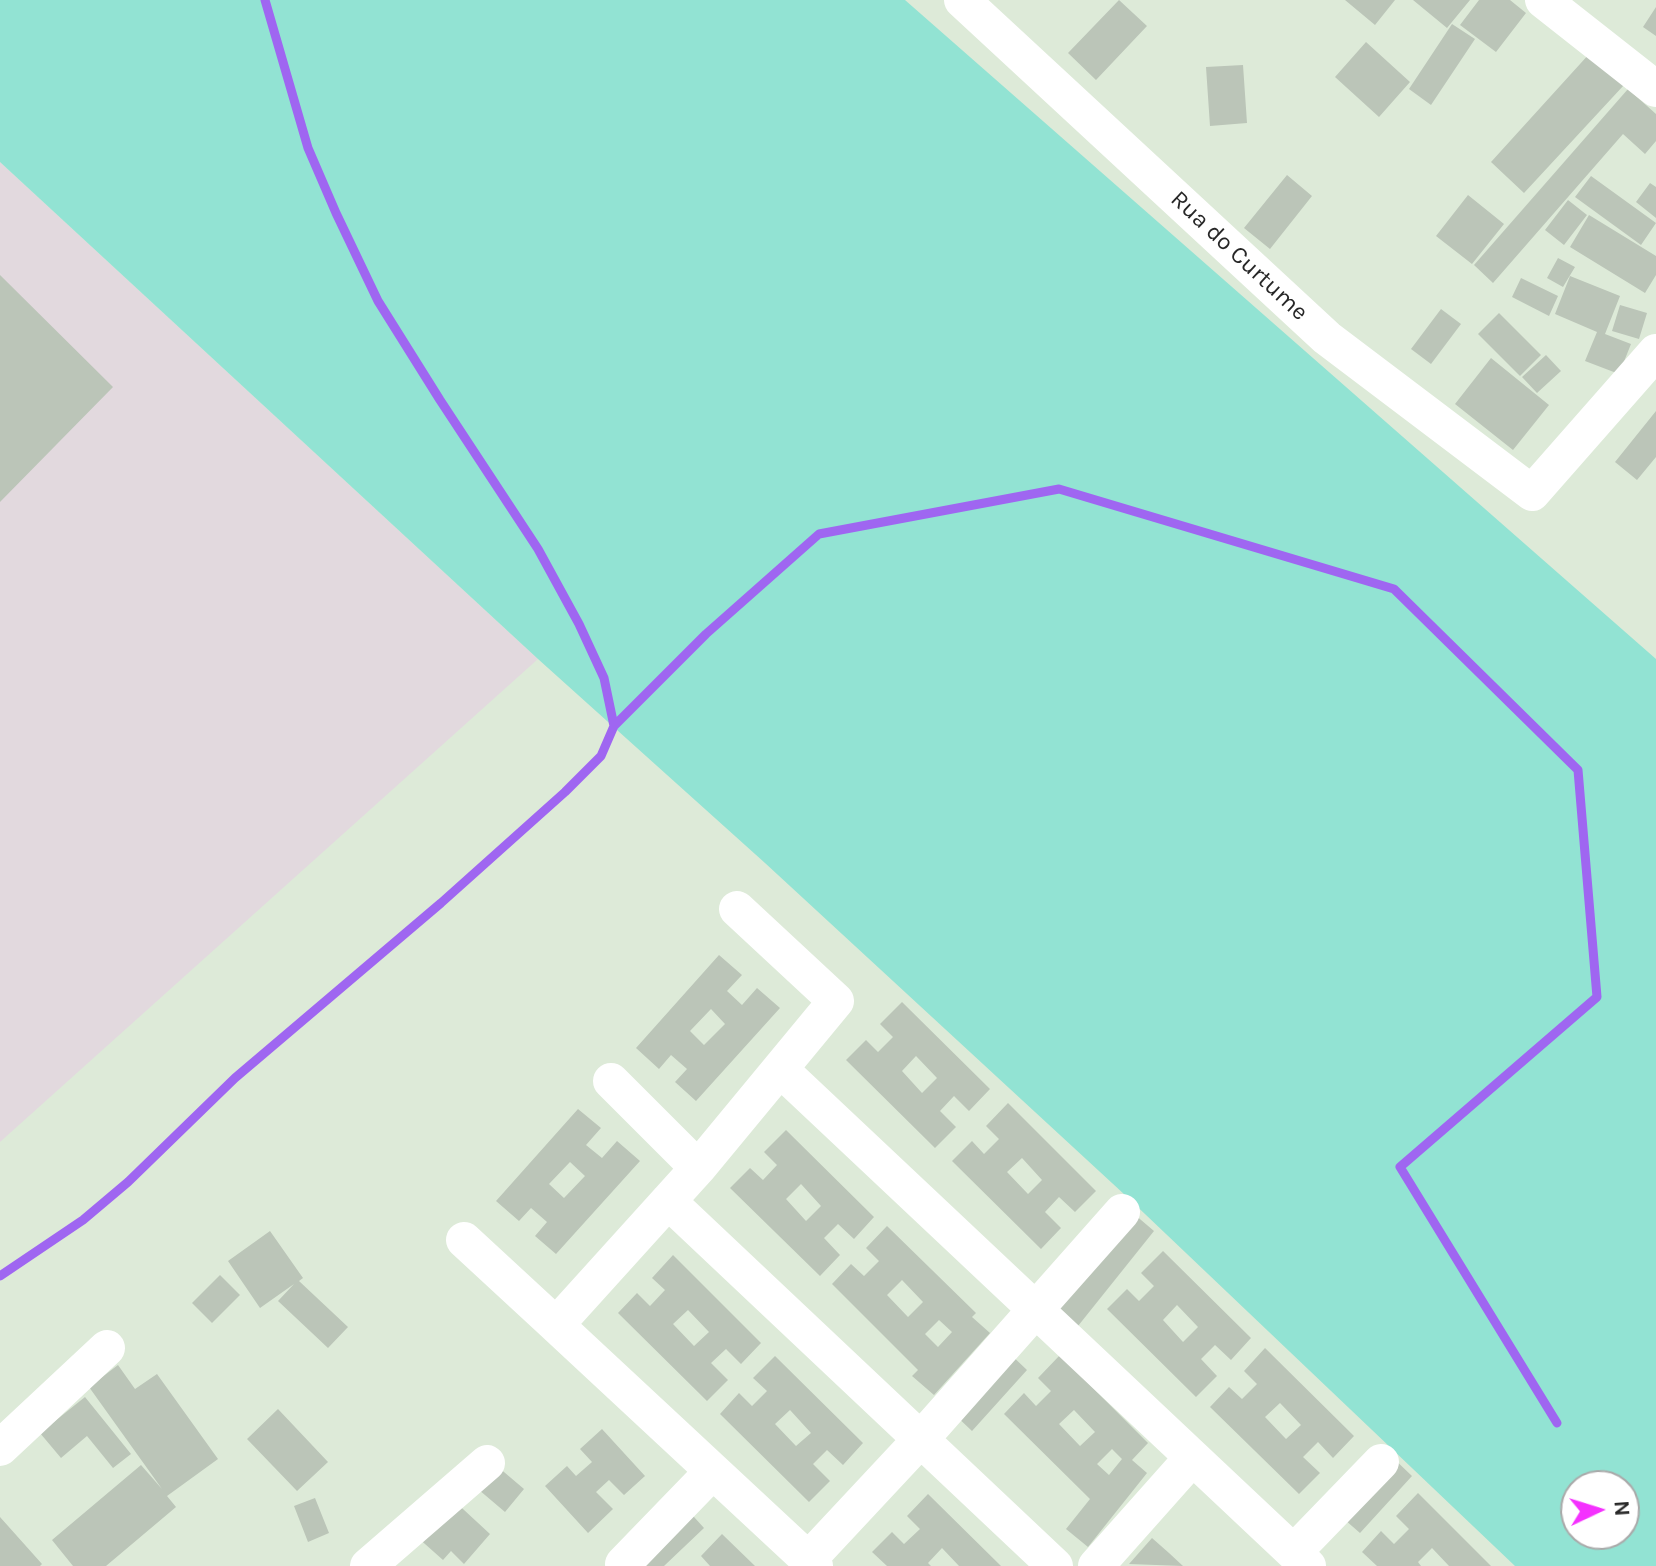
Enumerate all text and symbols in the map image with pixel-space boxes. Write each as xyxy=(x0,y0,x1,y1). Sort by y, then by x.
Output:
street label: Rua do Curtume xyxy=(1164,185,1314,327)
north arrow xyxy=(1560,1470,1640,1550)
text: N xyxy=(1608,1500,1635,1517)

